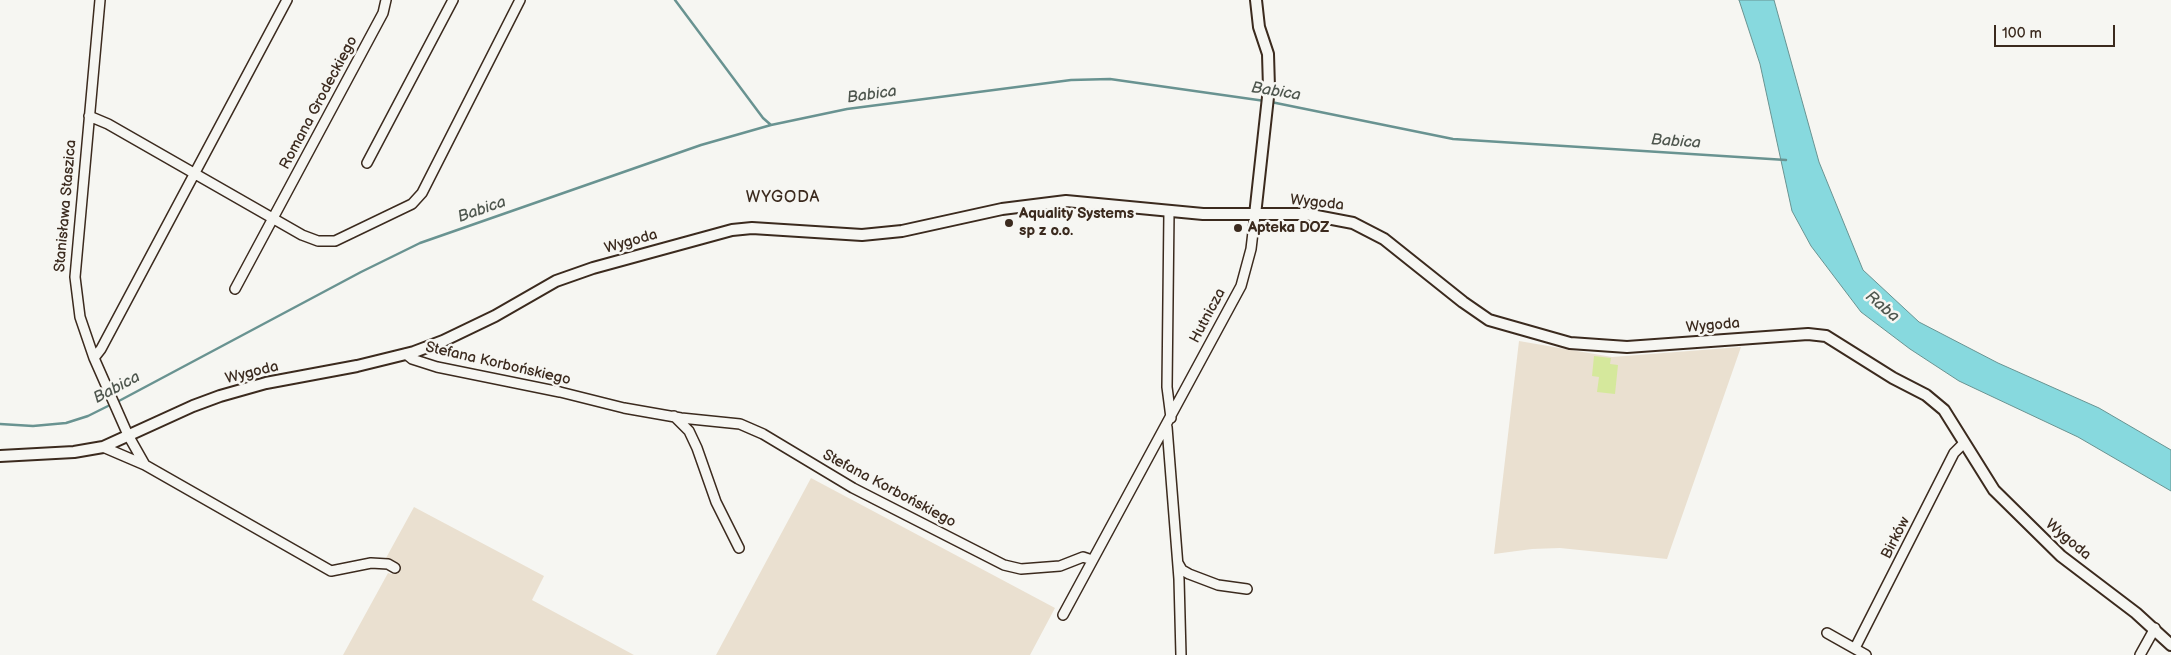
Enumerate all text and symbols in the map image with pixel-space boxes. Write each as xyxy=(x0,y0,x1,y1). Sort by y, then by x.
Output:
scale bar xyxy=(1996,15,2117,47)
text: 100 m xyxy=(2002,24,2042,43)
street label: Romana Grodeckiego xyxy=(276,33,362,173)
water label: Babica xyxy=(1250,79,1302,105)
water label: Babica xyxy=(846,82,898,108)
water label: Babica xyxy=(1650,131,1702,153)
street label: Stanisława Staszica xyxy=(51,139,81,273)
district label: WYGODA xyxy=(745,188,821,208)
street label: Wygoda xyxy=(1289,191,1345,215)
water label: Babica xyxy=(455,193,509,227)
place label: Aquality Systems sp z o.o. xyxy=(1019,205,1134,240)
marker: Aquality Systems sp z o.o. xyxy=(1003,217,1015,229)
place label: Apteka DOZ xyxy=(1248,219,1329,237)
marker: Apteka DOZ xyxy=(1232,222,1244,234)
street label: Wygoda xyxy=(602,226,660,258)
street label: Hutnicza xyxy=(1186,286,1230,346)
water label: Raba xyxy=(1861,287,1903,327)
street label: Wygoda xyxy=(1685,315,1741,337)
street label: Stefana Korbońskiego xyxy=(424,339,572,389)
street label: Wygoda xyxy=(224,358,280,388)
water label: Babica xyxy=(90,368,144,408)
street label: Stefana Korbońskiego xyxy=(819,446,959,532)
street label: Birków xyxy=(1878,514,1914,562)
street label: Wygoda xyxy=(2041,516,2095,564)

